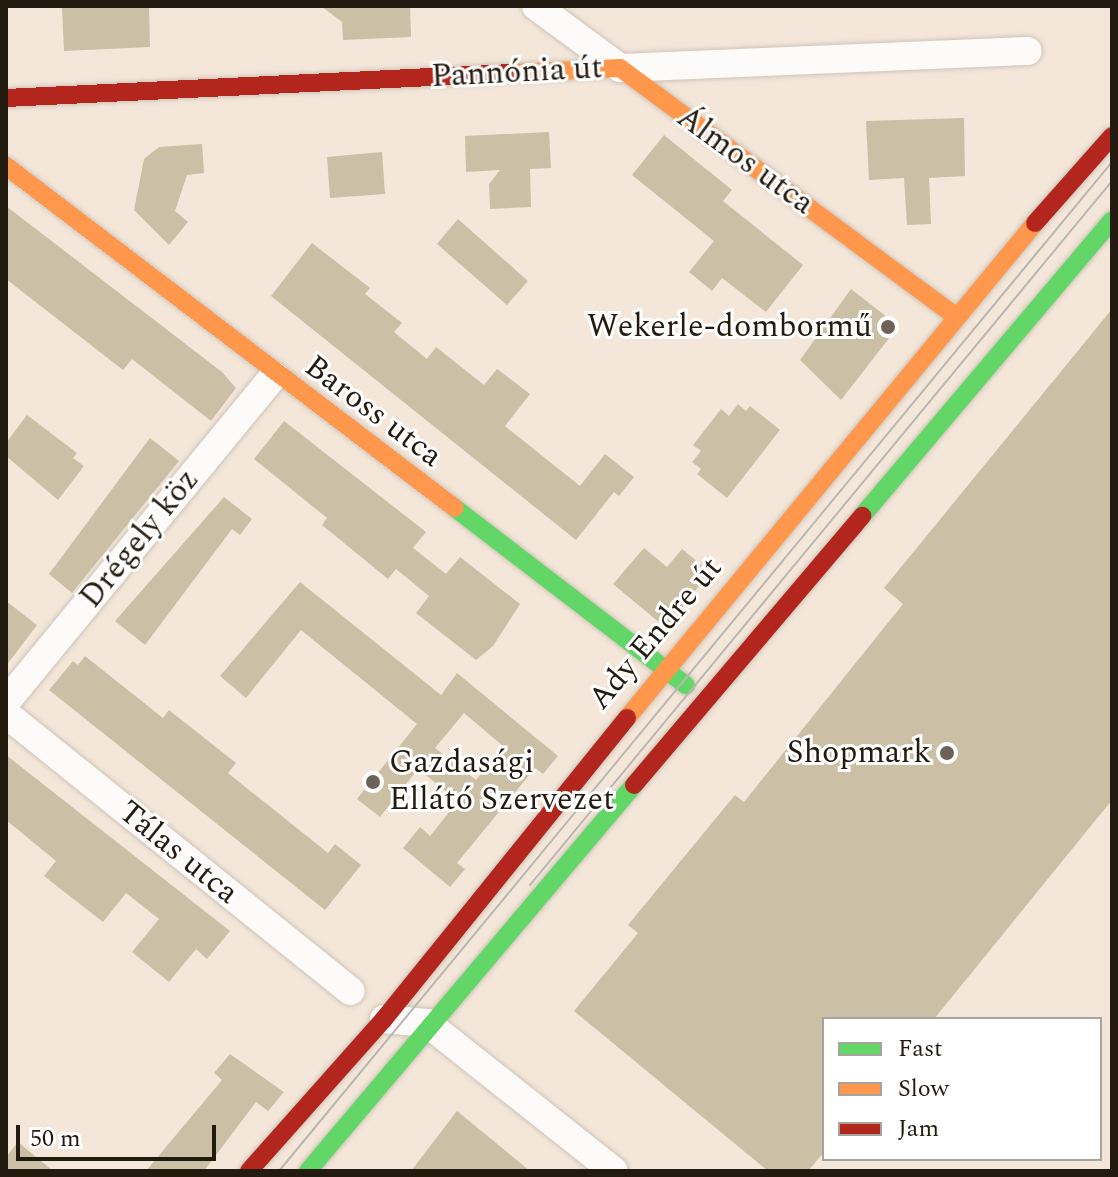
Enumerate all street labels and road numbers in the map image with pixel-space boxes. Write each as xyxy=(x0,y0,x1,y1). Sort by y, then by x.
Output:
street label: Pannónia út xyxy=(430,49,604,97)
street label: Álmos utca xyxy=(669,98,821,224)
street label: Baross utca xyxy=(297,348,449,476)
street label: Drégely köz xyxy=(72,462,208,616)
street label: Ady Endre út xyxy=(581,550,731,718)
street label: Tálas utca xyxy=(110,793,246,913)

